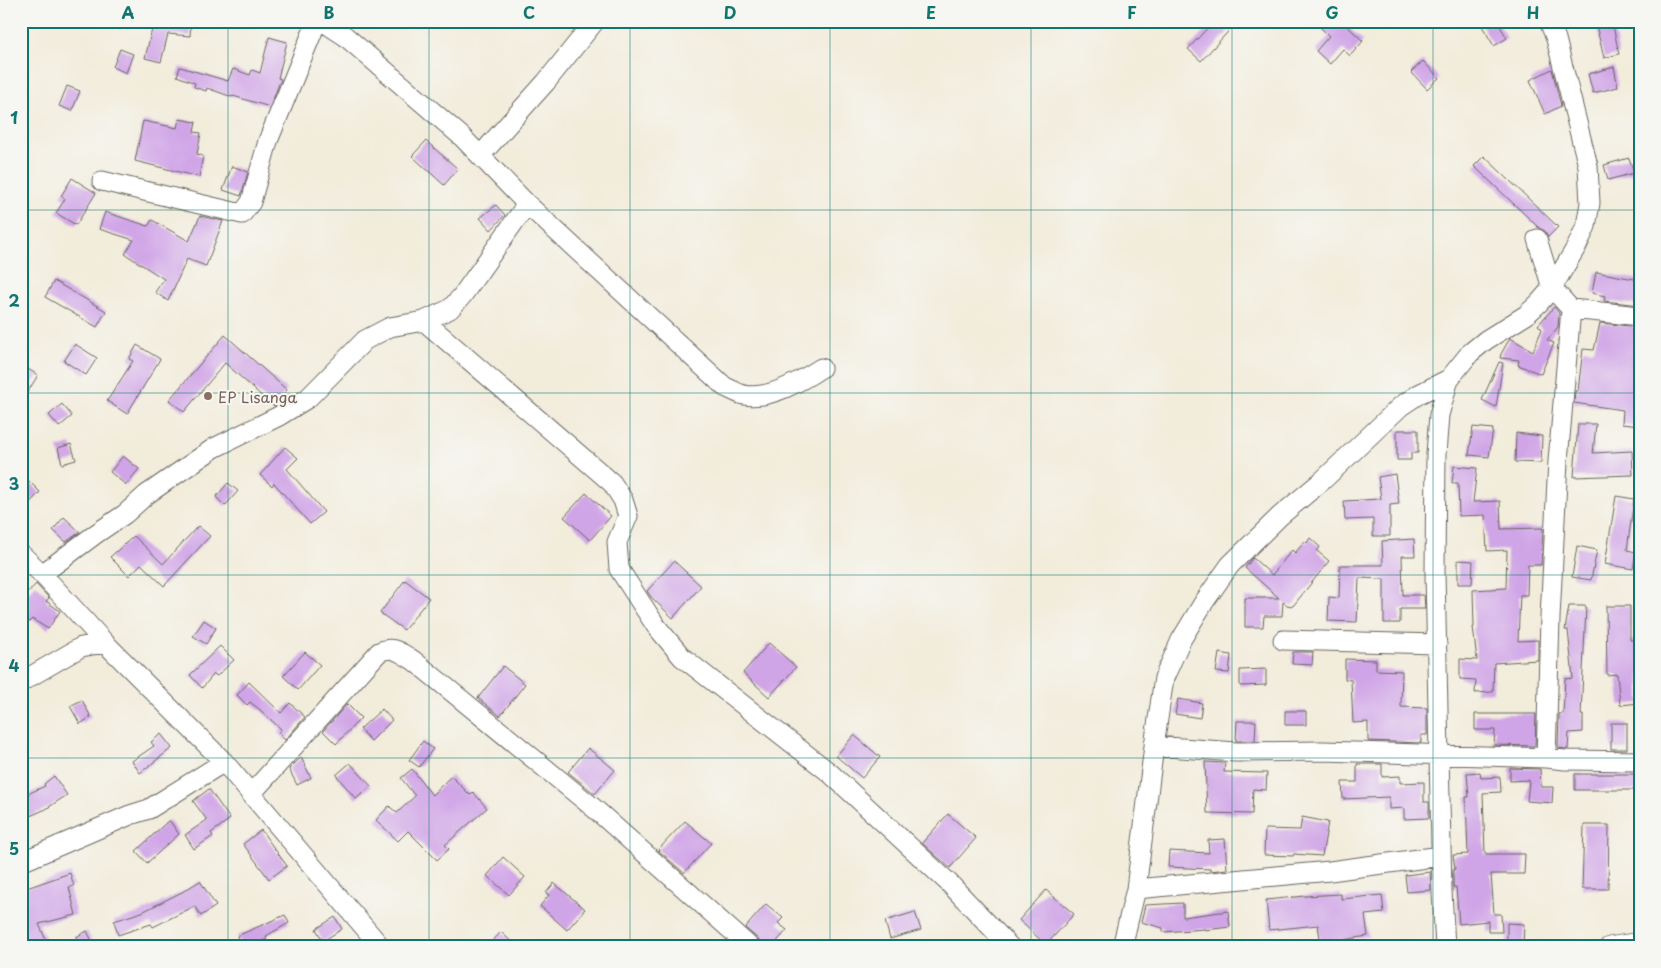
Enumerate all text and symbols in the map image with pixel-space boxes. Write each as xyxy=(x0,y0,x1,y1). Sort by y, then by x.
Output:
text: A xyxy=(122,0,135,24)
text: B xyxy=(324,0,335,24)
text: C xyxy=(523,0,535,24)
text: D xyxy=(724,0,736,24)
text: E xyxy=(926,0,936,24)
text: F xyxy=(1127,0,1137,24)
text: G xyxy=(1325,0,1339,24)
text: H xyxy=(1527,0,1539,24)
text: 1 xyxy=(10,105,18,129)
text: 2 xyxy=(8,288,20,312)
place label: EP Lisanga xyxy=(218,385,297,408)
marker: EP Lisanga xyxy=(202,390,214,402)
text: 3 xyxy=(9,471,19,495)
text: 4 xyxy=(9,653,20,677)
text: 5 xyxy=(9,836,19,860)

